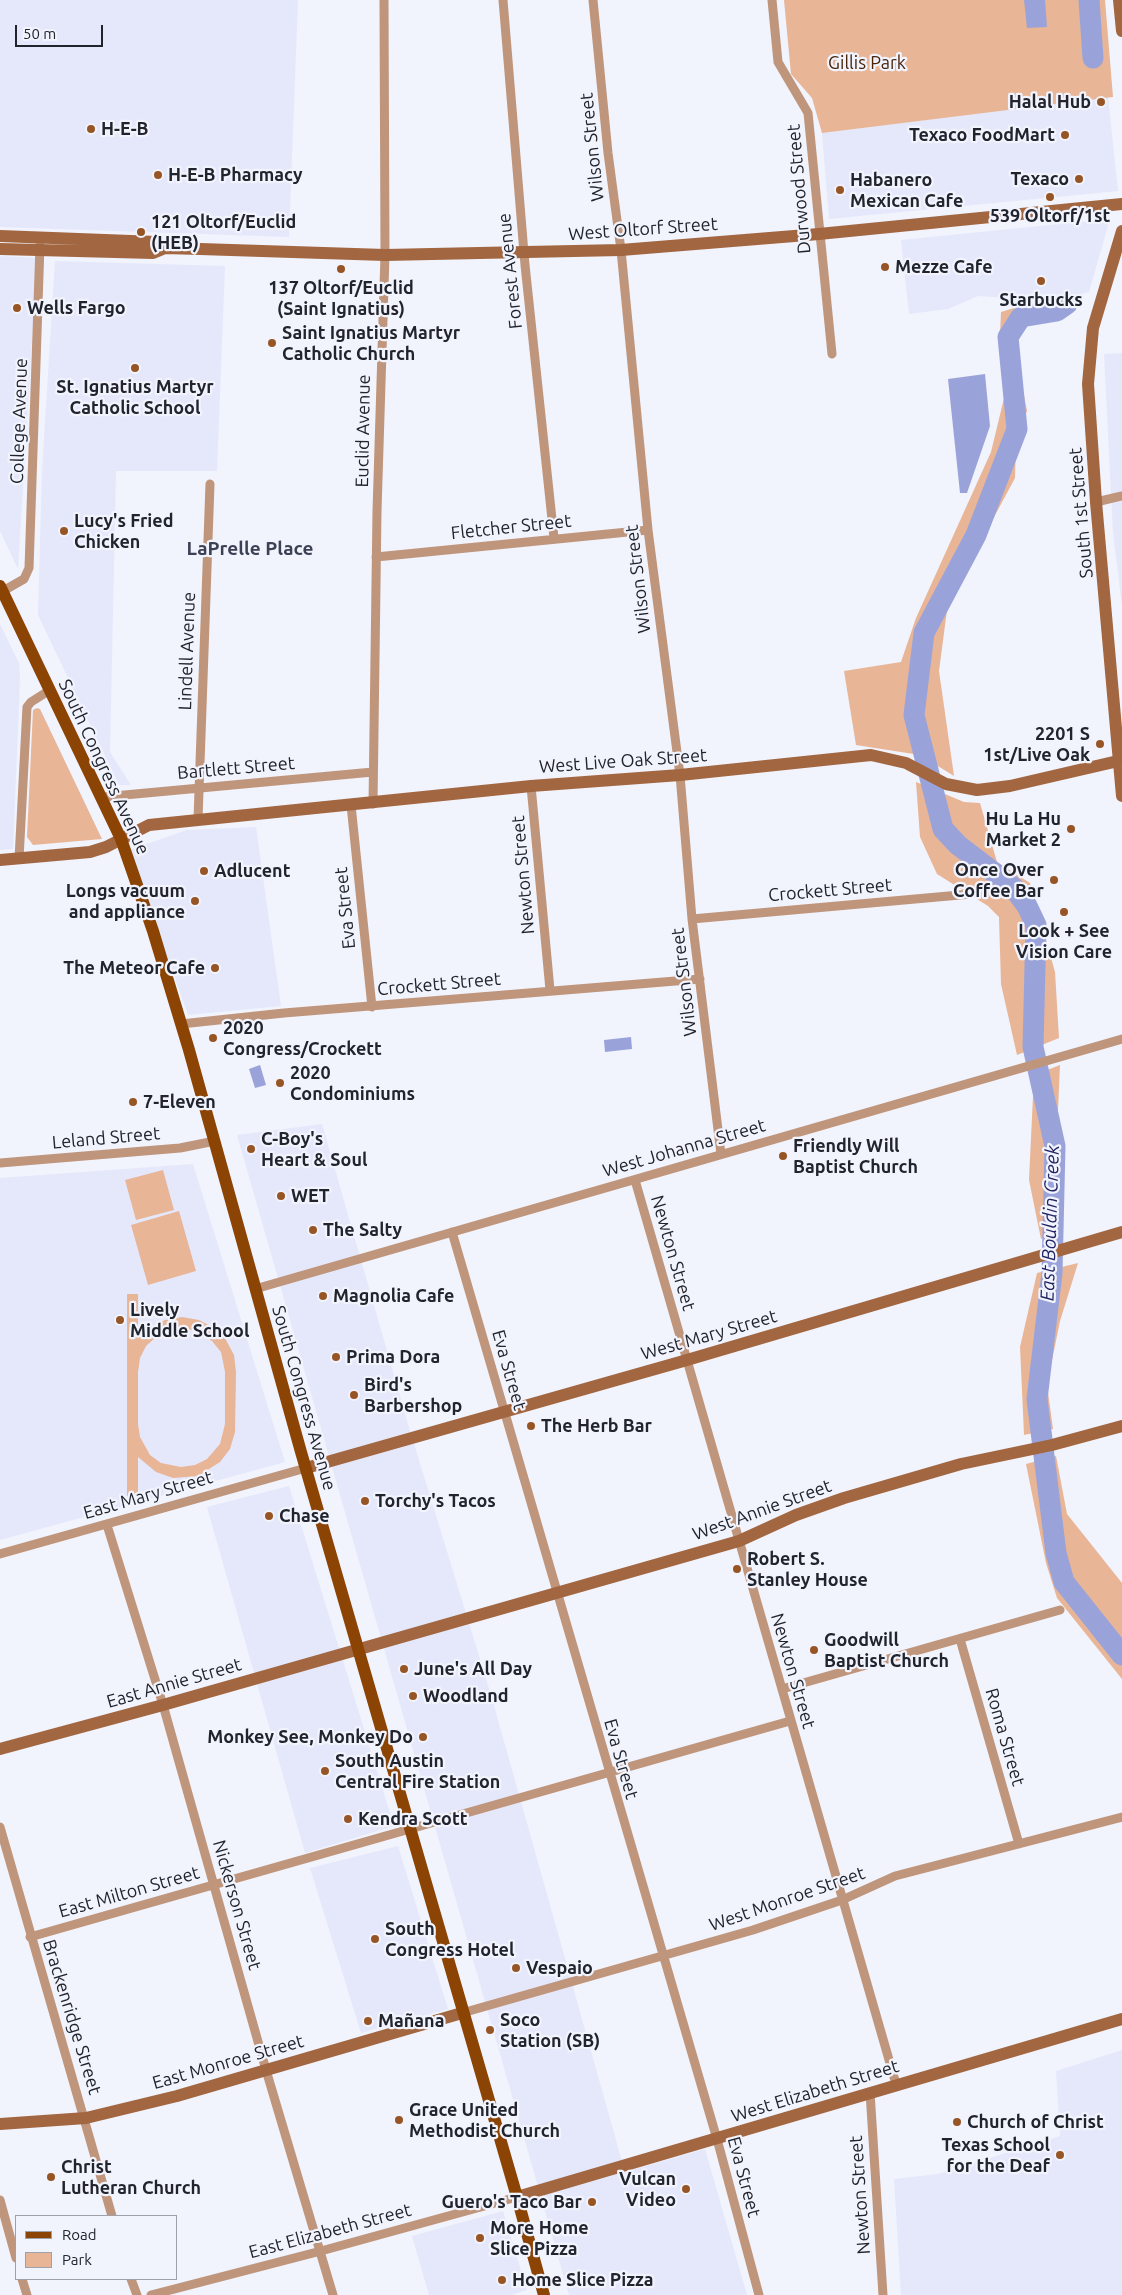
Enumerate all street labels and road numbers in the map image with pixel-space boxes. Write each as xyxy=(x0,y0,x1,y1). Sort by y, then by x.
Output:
street label: Wilson Street xyxy=(576,92,608,202)
street label: Durwood Street xyxy=(783,123,815,255)
street label: Forest Avenue xyxy=(493,212,527,330)
street label: West Oltorf Street xyxy=(568,213,718,245)
street label: College Avenue xyxy=(6,358,32,484)
street label: Euclid Avenue xyxy=(351,374,375,488)
street label: South 1st Street xyxy=(1065,447,1097,579)
street label: Fletcher Street xyxy=(450,510,572,544)
street label: Wilson Street xyxy=(621,524,655,634)
street label: Lindell Avenue xyxy=(174,591,200,711)
street label: South Congress Avenue xyxy=(54,676,154,858)
street label: West Live Oak Street xyxy=(538,744,708,778)
street label: Bartlett Street xyxy=(176,752,296,784)
street label: Newton Street xyxy=(507,815,539,935)
street label: Eva Street xyxy=(330,866,360,950)
street label: Crockett Street xyxy=(767,874,893,906)
street label: Wilson Street xyxy=(667,927,701,1037)
street label: Crockett Street xyxy=(376,968,502,1000)
street label: West Johanna Street xyxy=(600,1114,768,1182)
street label: Leland Street xyxy=(51,1123,161,1153)
street label: Newton Street xyxy=(646,1193,700,1313)
street label: South Congress Avenue xyxy=(267,1303,341,1493)
street label: West Mary Street xyxy=(638,1305,780,1365)
street label: Eva Street xyxy=(487,1327,531,1413)
street label: East Mary Street xyxy=(81,1466,215,1524)
street label: West Annie Street xyxy=(690,1475,834,1545)
street label: Newton Street xyxy=(766,1611,820,1731)
street label: East Annie Street xyxy=(104,1653,244,1713)
street label: Roma Street xyxy=(981,1686,1029,1788)
street label: Eva Street xyxy=(599,1716,643,1802)
street label: Nickerson Street xyxy=(208,1838,266,1972)
street label: East Milton Street xyxy=(56,1862,202,1922)
street label: West Monroe Street xyxy=(706,1862,868,1936)
street label: Brackenridge Street xyxy=(38,1937,106,2097)
street label: East Monroe Street xyxy=(150,2030,306,2094)
street label: West Elizabeth Street xyxy=(729,2055,901,2127)
street label: Eva Street xyxy=(723,2134,765,2220)
street label: Newton Street xyxy=(845,2135,875,2255)
street label: East Elizabeth Street xyxy=(246,2199,414,2263)

